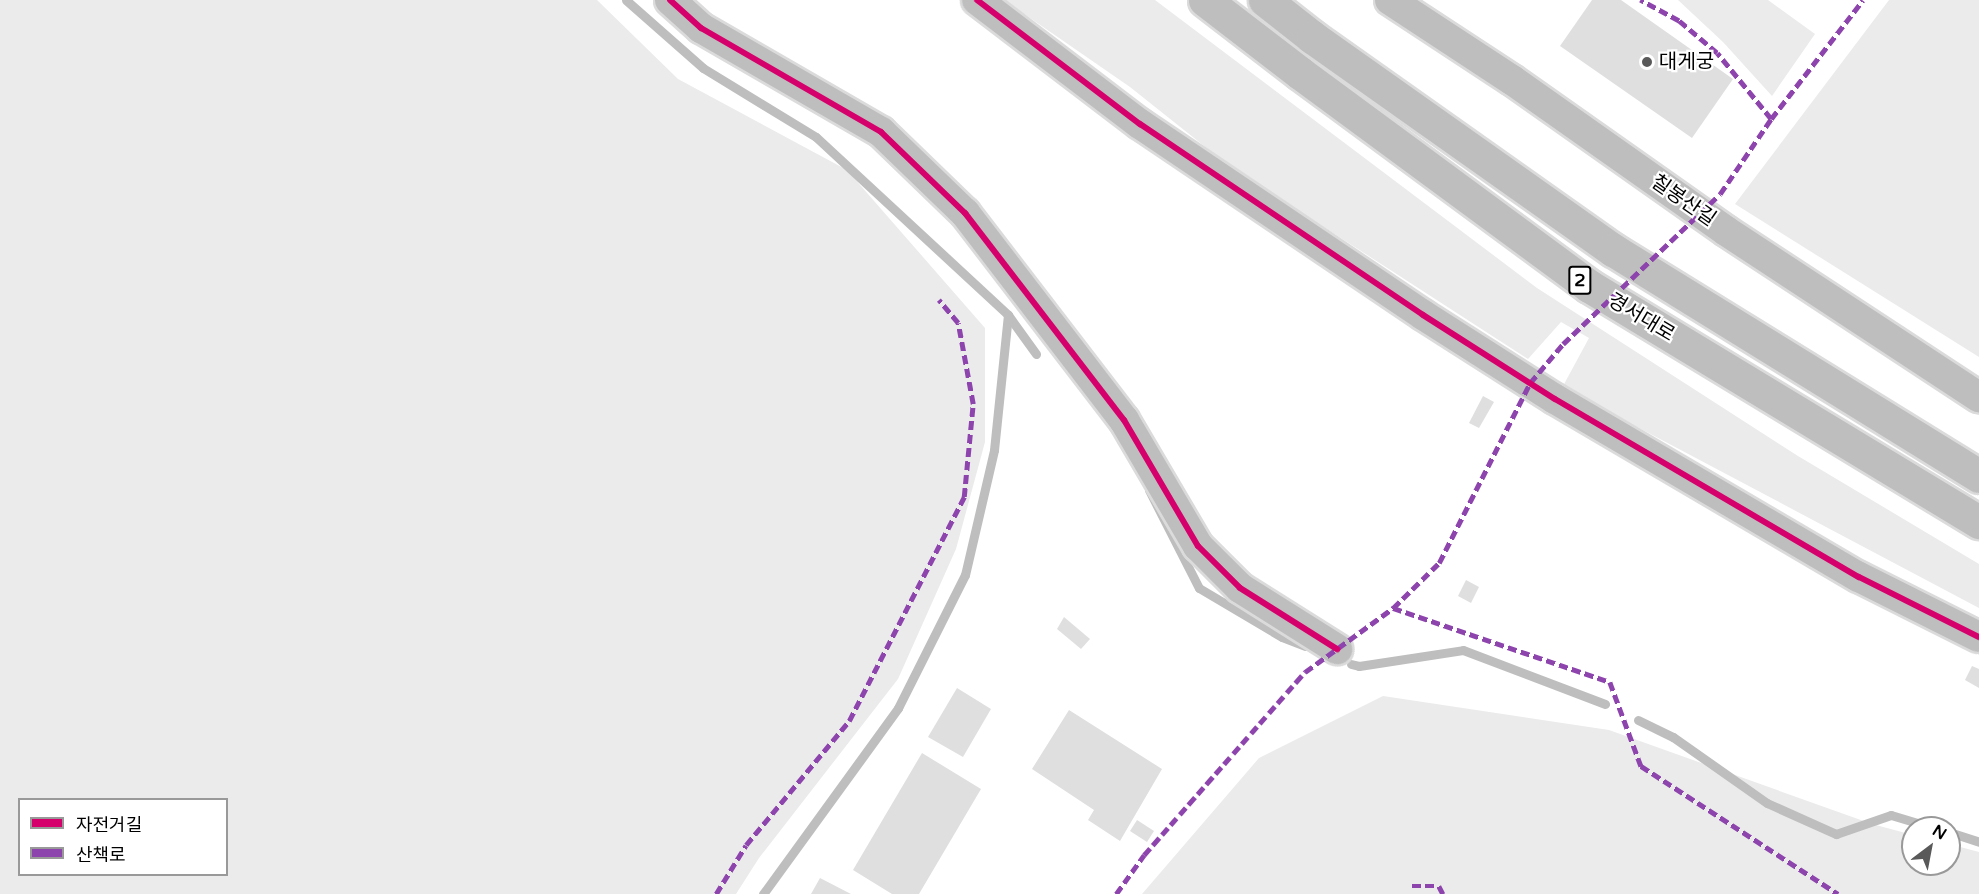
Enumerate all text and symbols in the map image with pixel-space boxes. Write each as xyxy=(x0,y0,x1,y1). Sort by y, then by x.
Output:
place label: 대게궁 xyxy=(1659,50,1714,74)
marker: 대게궁 xyxy=(1640,55,1654,69)
street label: 칠봉산길 xyxy=(1646,170,1720,232)
road number: 2 xyxy=(1568,265,1592,295)
street label: 경서대로 xyxy=(1603,289,1679,347)
legend xyxy=(18,798,228,876)
text: 자전거길 xyxy=(76,814,142,836)
north arrow xyxy=(1901,816,1961,876)
text: N xyxy=(1929,821,1950,844)
text: 산책로 xyxy=(76,844,126,866)

